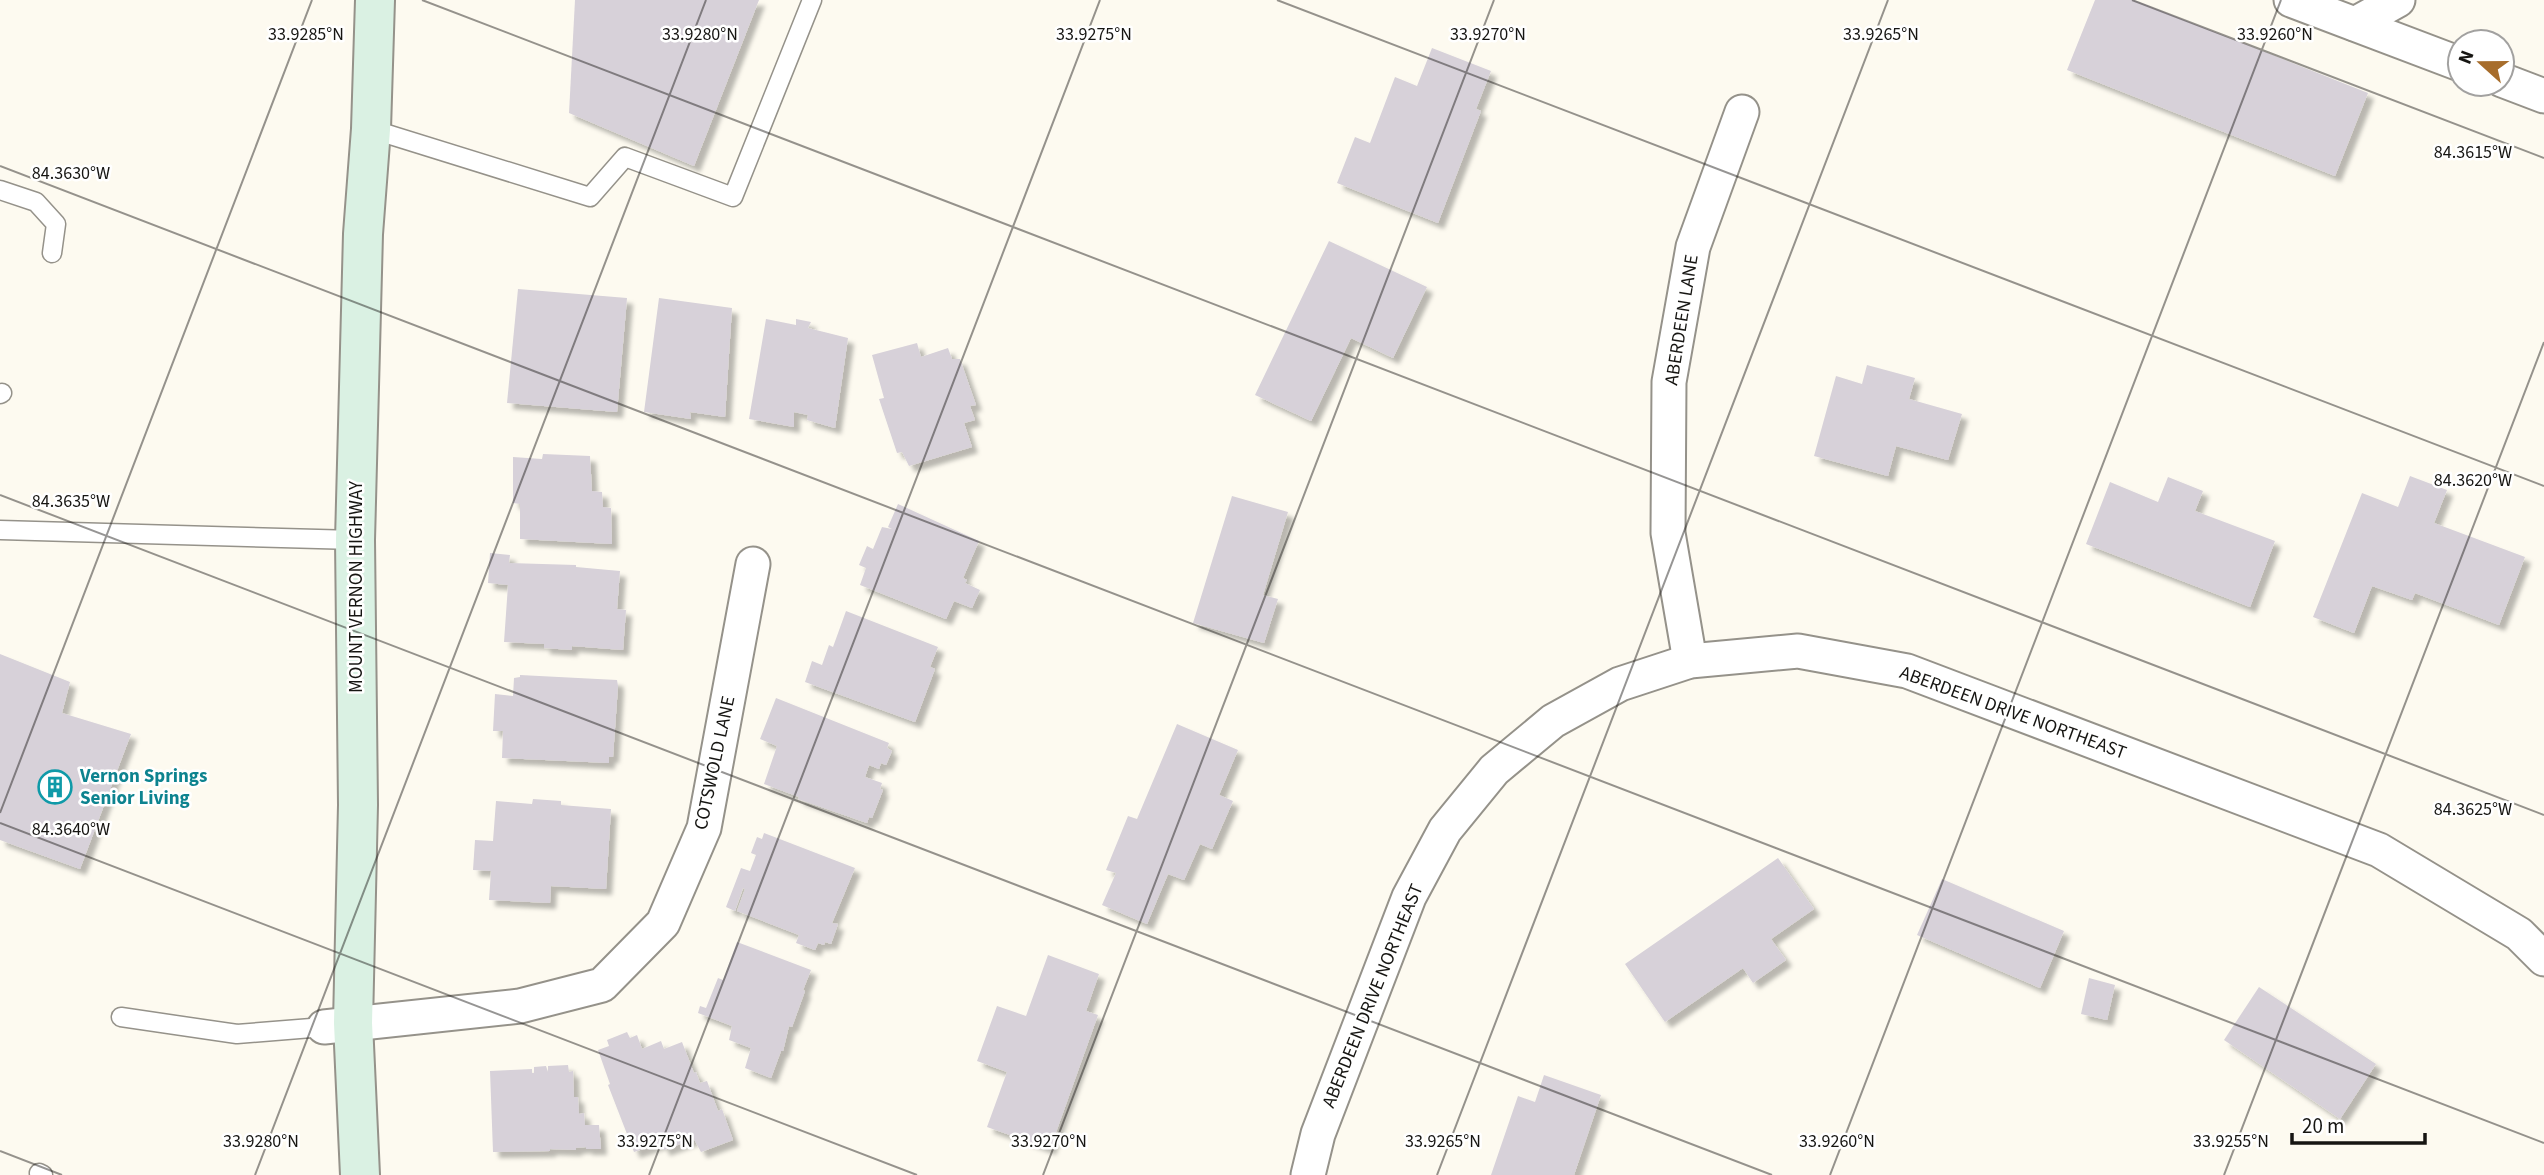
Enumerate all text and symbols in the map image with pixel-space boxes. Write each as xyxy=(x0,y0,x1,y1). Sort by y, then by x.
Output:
text: 33.9285°N xyxy=(268,22,344,47)
text: 33.9280°N xyxy=(662,22,738,47)
text: 33.9275°N xyxy=(1056,22,1132,47)
text: 33.9270°N xyxy=(1450,22,1526,47)
text: 33.9265°N xyxy=(1843,22,1919,47)
text: 33.9260°N xyxy=(2237,22,2313,47)
north arrow xyxy=(2446,28,2516,98)
text: N xyxy=(2452,47,2481,68)
text: 84.3615°W xyxy=(2434,140,2512,165)
text: 84.3630°W xyxy=(32,161,110,186)
street label: ABERDEEN LANE xyxy=(1658,253,1706,387)
text: 84.3620°W xyxy=(2434,468,2512,493)
street label: MOUNT VERNON HIGHWAY xyxy=(343,480,370,693)
text: 84.3635°W xyxy=(32,489,110,514)
street label: ABERDEEN DRIVE NORTHEAST xyxy=(1896,659,2130,767)
street label: COTSWOLD LANE xyxy=(688,694,742,832)
place label: Vernon Springs Senior Living xyxy=(79,763,207,812)
building icon: Vernon Springs Senior Living xyxy=(36,768,74,806)
text: 84.3625°W xyxy=(2434,797,2512,822)
text: 84.3640°W xyxy=(32,817,110,842)
street label: ABERDEEN DRIVE NORTHEAST xyxy=(1316,880,1430,1112)
scale bar xyxy=(2292,1102,2425,1146)
text: 20 m xyxy=(2302,1111,2344,1141)
text: 33.9280°N xyxy=(223,1129,299,1154)
text: 33.9275°N xyxy=(617,1129,693,1154)
text: 33.9270°N xyxy=(1011,1129,1087,1154)
text: 33.9265°N xyxy=(1405,1129,1481,1154)
text: 33.9260°N xyxy=(1799,1129,1875,1154)
text: 33.9255°N xyxy=(2193,1129,2269,1154)

